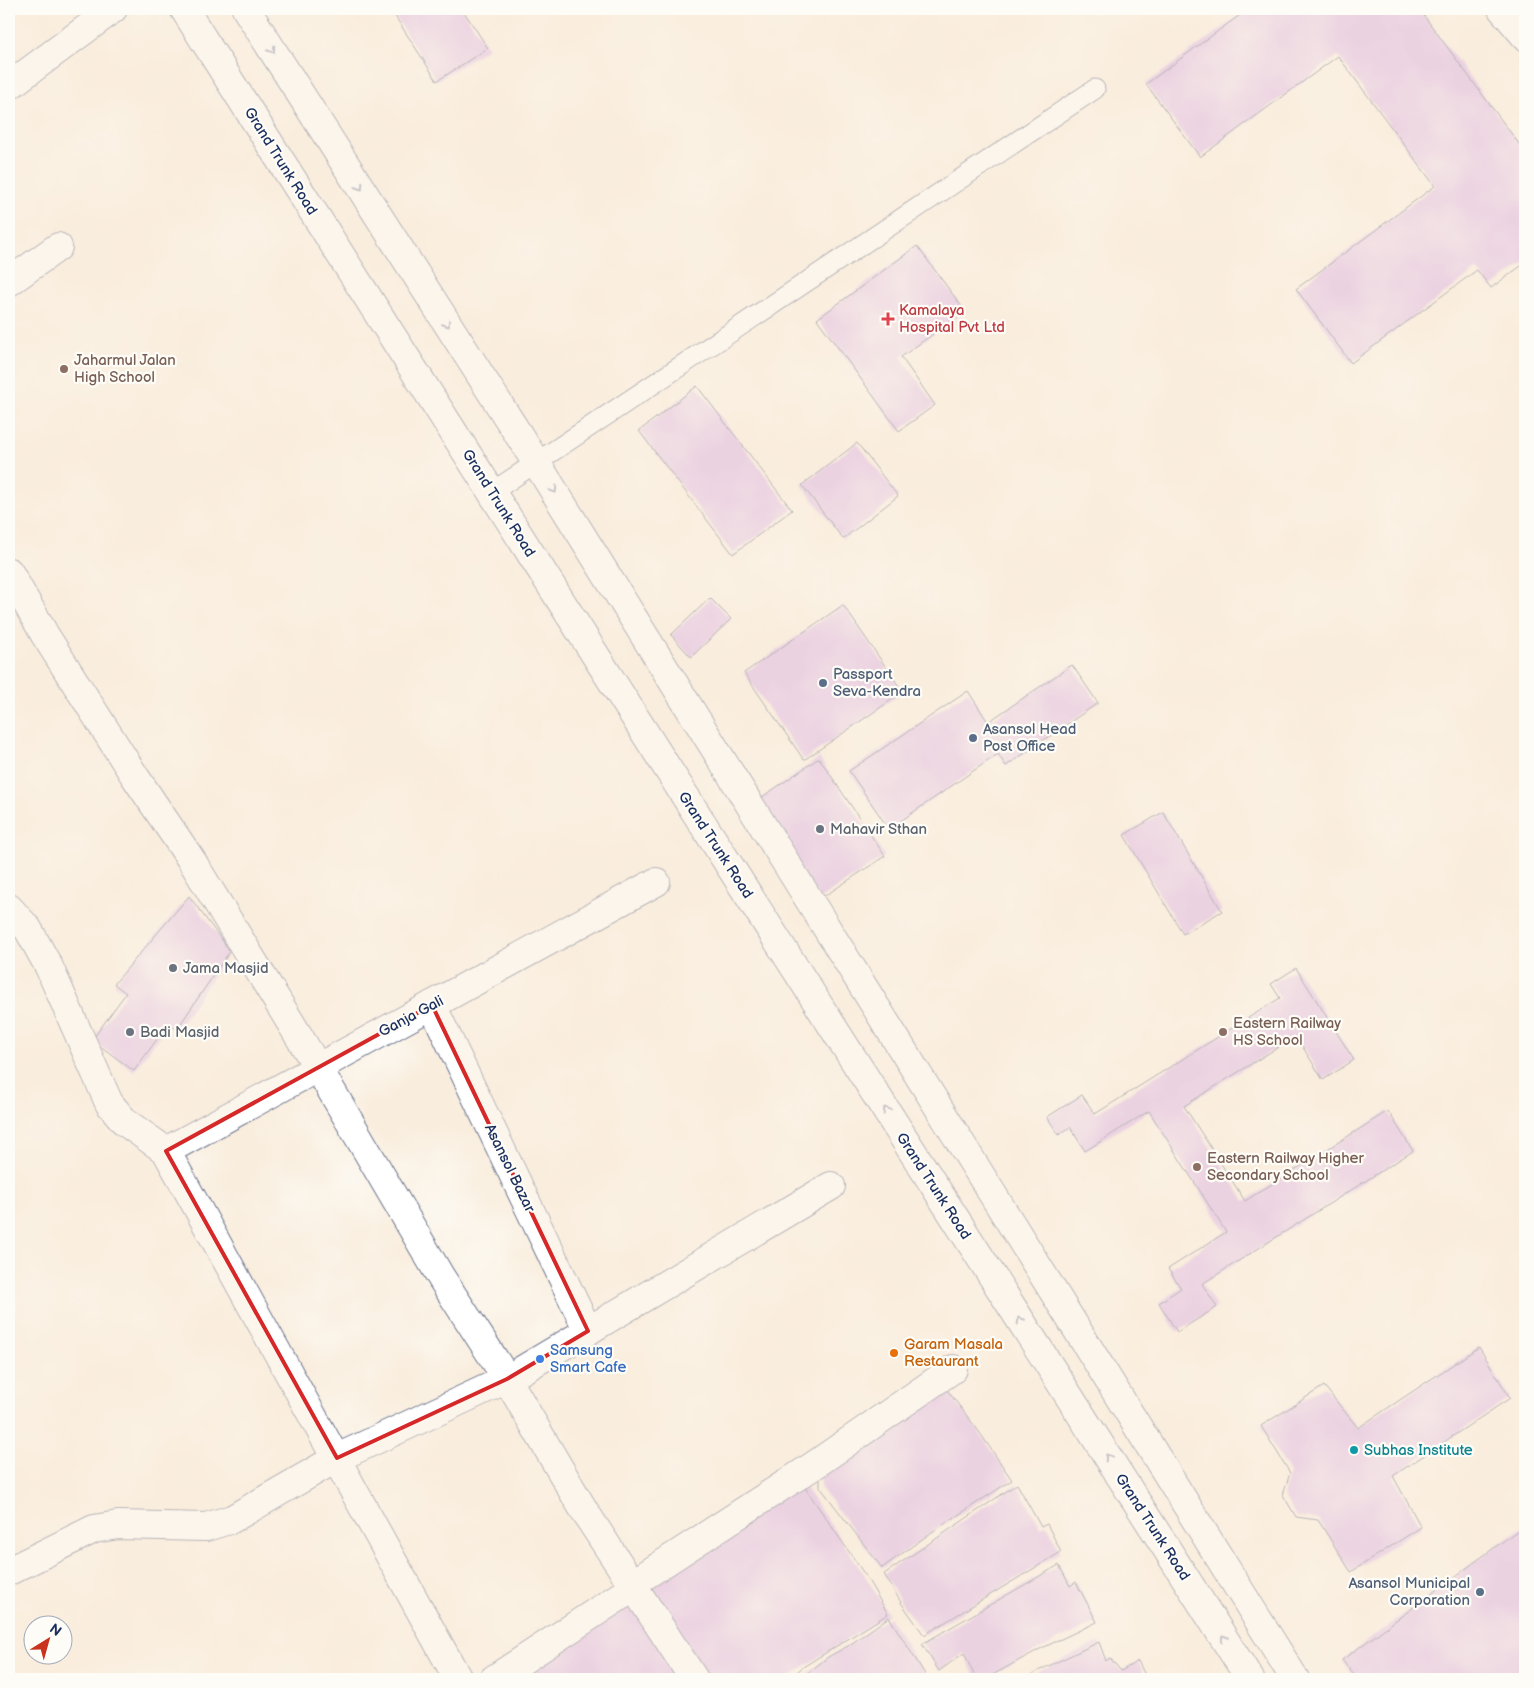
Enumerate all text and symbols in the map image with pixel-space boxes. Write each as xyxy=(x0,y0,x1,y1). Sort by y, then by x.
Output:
one-way arrow xyxy=(266,44,276,53)
street label: Grand Trunk Road xyxy=(240,104,321,219)
one-way arrow xyxy=(354,181,363,190)
place label: Kamalaya Hospital Pvt Ltd xyxy=(899,301,1005,337)
marker: Kamalaya Hospital Pvt Ltd xyxy=(881,312,895,326)
one-way arrow xyxy=(441,318,451,327)
place label: Jaharmul Jalan High School xyxy=(74,351,176,387)
marker: Jaharmul Jalan High School xyxy=(58,363,70,375)
street label: Grand Trunk Road xyxy=(458,446,539,561)
one-way arrow xyxy=(547,485,557,494)
place label: Passport Seva-Kendra xyxy=(833,665,921,701)
marker: Passport Seva-Kendra xyxy=(817,677,829,689)
place label: Asansol Head Post Office xyxy=(983,720,1076,756)
marker: Asansol Head Post Office xyxy=(967,732,979,744)
street label: Grand Trunk Road xyxy=(674,788,757,902)
place label: Mahavir Sthan xyxy=(830,820,927,839)
marker: Mahavir Sthan xyxy=(814,823,826,835)
place label: Jama Masjid xyxy=(183,959,269,978)
marker: Jama Masjid xyxy=(167,962,179,974)
street label: Ganja Gali xyxy=(375,991,447,1041)
place label: Eastern Railway HS School xyxy=(1233,1014,1341,1050)
place label: Badi Masjid xyxy=(140,1023,219,1042)
marker: Badi Masjid xyxy=(124,1026,136,1038)
marker: Eastern Railway HS School xyxy=(1217,1026,1229,1038)
one-way arrow xyxy=(882,1106,892,1115)
street label: Asansol Bazar xyxy=(480,1121,539,1216)
street label: Grand Trunk Road xyxy=(892,1129,975,1243)
place label: Eastern Railway Higher Secondary School xyxy=(1207,1149,1364,1185)
marker: Eastern Railway Higher Secondary School xyxy=(1191,1161,1203,1173)
one-way arrow xyxy=(1017,1317,1027,1326)
place label: Garam Masala Restaurant xyxy=(904,1335,1003,1371)
place label: Samsung Smart Cafe xyxy=(550,1341,626,1377)
marker: Garam Masala Restaurant xyxy=(888,1347,900,1359)
marker: Samsung Smart Cafe xyxy=(534,1353,546,1365)
place label: Subhas Institute xyxy=(1364,1441,1473,1460)
marker: Subhas Institute xyxy=(1348,1444,1360,1456)
one-way arrow xyxy=(1105,1454,1114,1463)
street label: Grand Trunk Road xyxy=(1111,1470,1194,1584)
place label: Asansol Municipal Corporation xyxy=(1348,1574,1470,1610)
marker: Asansol Municipal Corporation xyxy=(1474,1586,1486,1598)
north arrow xyxy=(22,1616,72,1666)
text: N xyxy=(46,1620,65,1640)
one-way arrow xyxy=(1221,1635,1230,1644)

